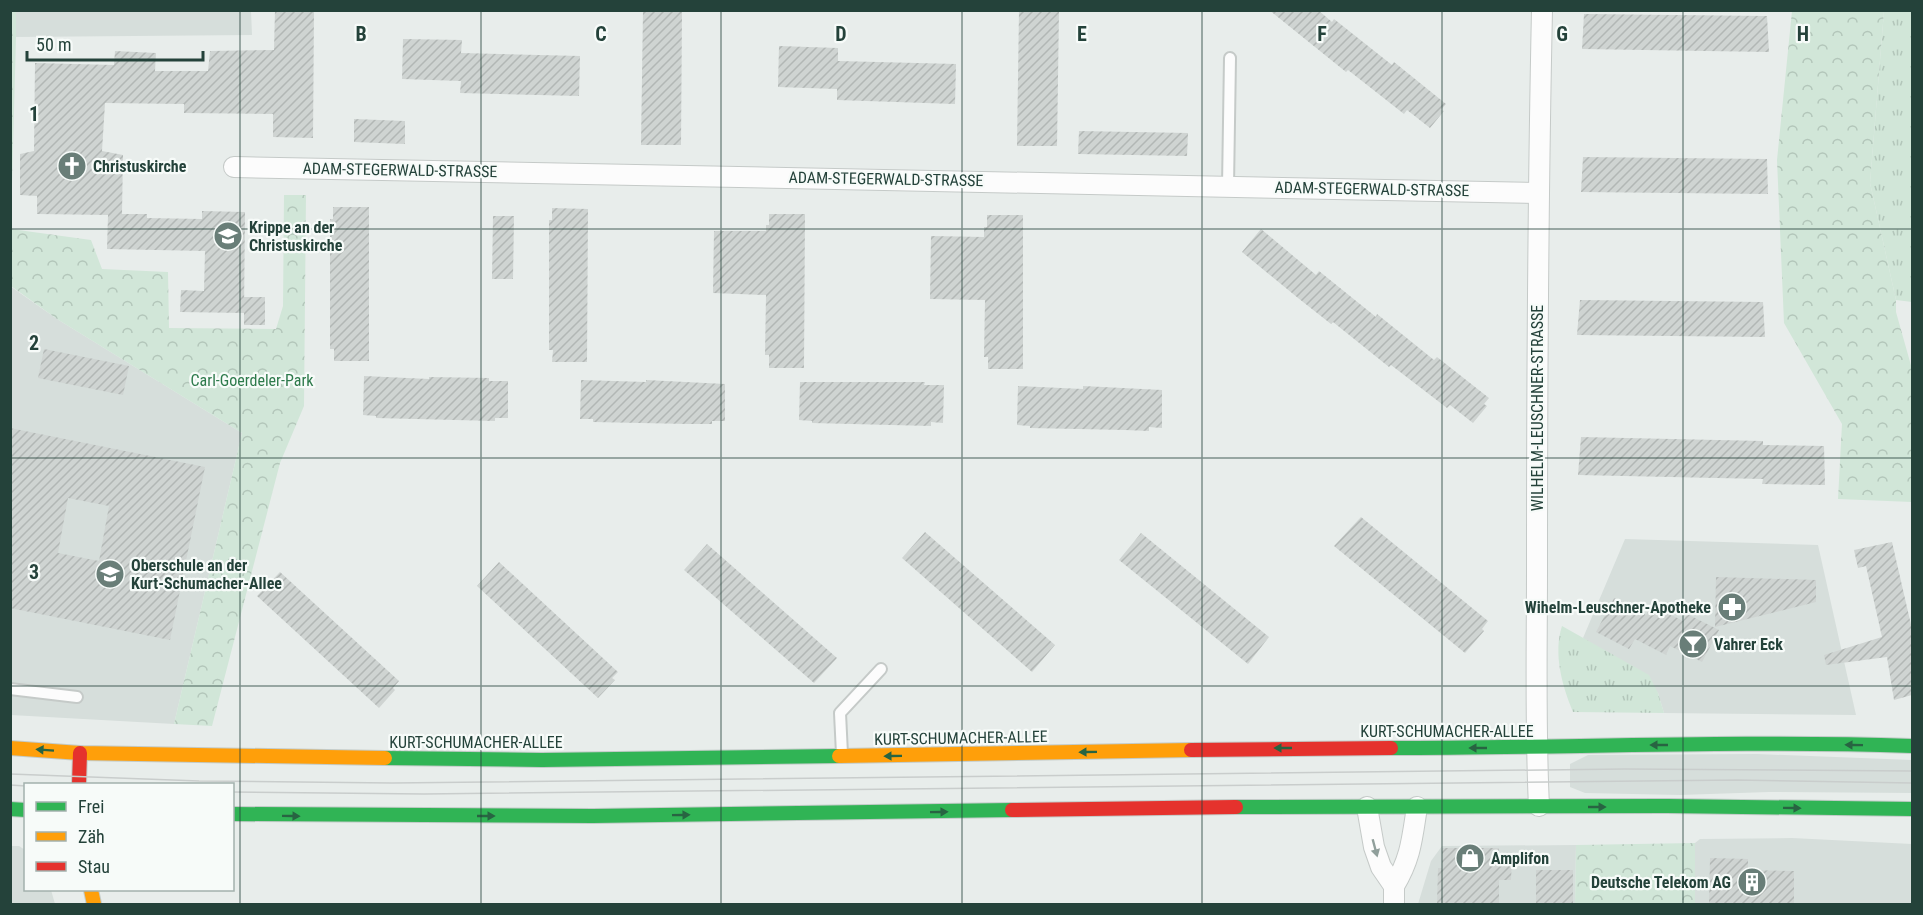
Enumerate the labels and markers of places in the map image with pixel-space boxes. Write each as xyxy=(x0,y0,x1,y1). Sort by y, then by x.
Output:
church icon: Christuskirche xyxy=(56,150,88,182)
place label: Christuskirche xyxy=(93,157,187,176)
place label: Krippe an der Christuskirche xyxy=(249,218,343,255)
school or university icon: Krippe an der Christuskirche xyxy=(212,220,244,252)
place label: Oberschule an der Kurt-Schumacher-Allee xyxy=(131,556,282,593)
school or university icon: Oberschule an der Kurt-Schumacher-Allee xyxy=(94,558,126,590)
pharmacy icon: Wihelm-Leuschner-Apotheke xyxy=(1716,591,1748,623)
place label: Wihelm-Leuschner-Apotheke xyxy=(1525,598,1711,617)
bar icon: Vahrer Eck xyxy=(1677,628,1709,660)
place label: Vahrer Eck xyxy=(1714,635,1783,654)
shop icon: Amplifon xyxy=(1454,842,1486,874)
place label: Amplifon xyxy=(1491,849,1549,868)
building icon: Deutsche Telekom AG xyxy=(1736,866,1768,898)
place label: Deutsche Telekom AG xyxy=(1591,873,1731,892)

